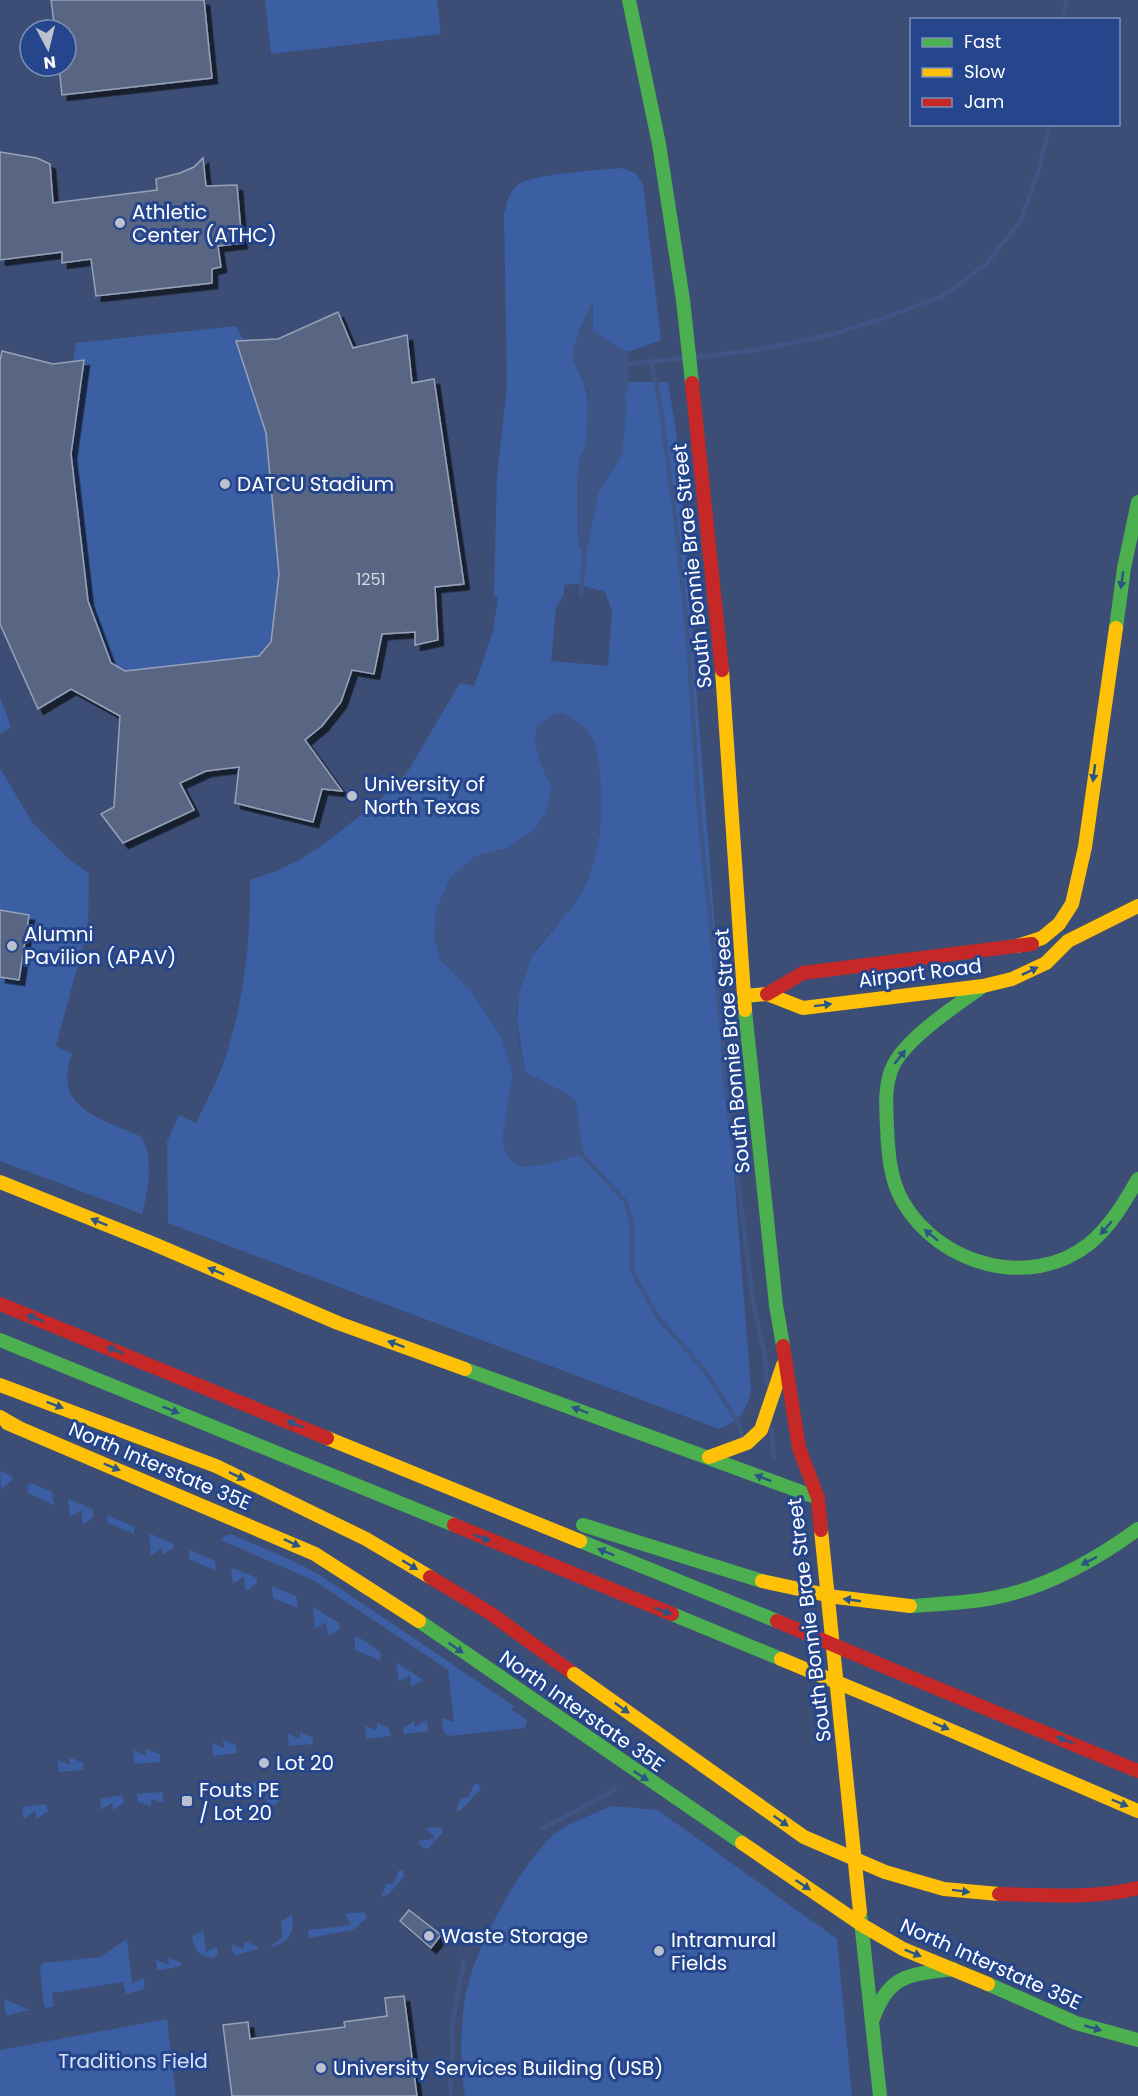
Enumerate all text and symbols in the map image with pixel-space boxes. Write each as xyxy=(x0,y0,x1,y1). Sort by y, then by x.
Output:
north arrow xyxy=(18,18,78,78)
legend xyxy=(910,18,1120,126)
text: Fast xyxy=(964,29,1001,54)
text: N xyxy=(42,50,57,75)
text: Slow xyxy=(964,59,1006,84)
text: Jam xyxy=(964,89,1004,114)
place label: Athletic Center (ATHC) xyxy=(132,198,277,249)
marker: Athletic Center (ATHC) xyxy=(113,216,127,230)
street label: South Bonnie Brae Street xyxy=(665,442,719,690)
place label: DATCU Stadium xyxy=(237,470,394,498)
marker: DATCU Stadium xyxy=(218,477,232,491)
house number: 1251 xyxy=(356,568,386,591)
one-way arrow xyxy=(1118,570,1127,589)
one-way arrow xyxy=(1090,763,1099,782)
place label: University of North Texas xyxy=(364,770,485,821)
marker: University of North Texas xyxy=(345,789,359,803)
place label: Alumni Pavilion (APAV) xyxy=(24,920,176,971)
street label: South Bonnie Brae Street xyxy=(707,927,757,1175)
marker: Alumni Pavilion (APAV) xyxy=(5,939,19,953)
street label: Airport Road xyxy=(857,952,983,994)
one-way arrow xyxy=(1021,966,1038,975)
one-way arrow xyxy=(813,1001,832,1010)
one-way arrow xyxy=(894,1049,906,1064)
one-way arrow xyxy=(90,1217,108,1227)
one-way arrow xyxy=(1099,1220,1112,1236)
one-way arrow xyxy=(924,1229,939,1242)
one-way arrow xyxy=(207,1266,224,1275)
one-way arrow xyxy=(25,1313,43,1323)
one-way arrow xyxy=(387,1339,405,1349)
one-way arrow xyxy=(105,1345,123,1355)
one-way arrow xyxy=(46,1401,64,1411)
one-way arrow xyxy=(571,1404,589,1414)
one-way arrow xyxy=(162,1405,180,1415)
street label: North Interstate 35E xyxy=(65,1415,255,1517)
one-way arrow xyxy=(286,1419,304,1429)
one-way arrow xyxy=(103,1463,121,1472)
one-way arrow xyxy=(228,1471,245,1480)
one-way arrow xyxy=(754,1472,772,1482)
street label: South Bonnie Brae Street xyxy=(780,1496,838,1744)
one-way arrow xyxy=(474,1533,492,1543)
one-way arrow xyxy=(283,1539,300,1548)
one-way arrow xyxy=(597,1547,615,1556)
one-way arrow xyxy=(1081,1557,1098,1566)
one-way arrow xyxy=(402,1559,418,1570)
one-way arrow xyxy=(843,1596,862,1605)
one-way arrow xyxy=(654,1607,672,1616)
one-way arrow xyxy=(447,1642,463,1654)
street label: North Interstate 35E xyxy=(494,1643,670,1779)
one-way arrow xyxy=(613,1702,629,1714)
one-way arrow xyxy=(932,1721,950,1731)
one-way arrow xyxy=(1056,1735,1074,1744)
place label: Lot 20 xyxy=(276,1749,334,1777)
marker: Lot 20 xyxy=(257,1756,271,1770)
one-way arrow xyxy=(633,1770,650,1781)
place label: Fouts PE / Lot 20 xyxy=(199,1776,280,1827)
marker: Fouts PE / Lot 20 xyxy=(180,1794,194,1808)
one-way arrow xyxy=(1111,1798,1129,1808)
one-way arrow xyxy=(772,1815,788,1827)
one-way arrow xyxy=(794,1879,810,1891)
one-way arrow xyxy=(951,1886,970,1896)
street label: North Interstate 35E xyxy=(896,1911,1086,2017)
place label: Waste Storage xyxy=(441,1922,588,1950)
place label: Intramural Fields xyxy=(671,1926,776,1977)
marker: Waste Storage xyxy=(422,1929,436,1943)
marker: Intramural Fields xyxy=(652,1944,666,1958)
one-way arrow xyxy=(904,1949,922,1958)
one-way arrow xyxy=(1084,2024,1102,2033)
park label: Traditions Field xyxy=(58,2047,208,2075)
place label: University Services Building (USB) xyxy=(333,2054,663,2082)
marker: University Services Building (USB) xyxy=(314,2061,328,2075)

